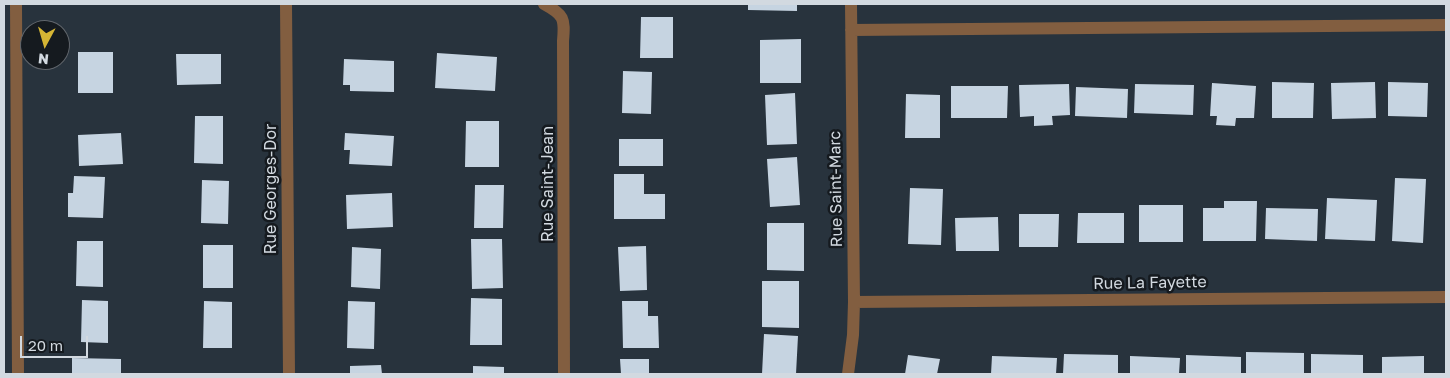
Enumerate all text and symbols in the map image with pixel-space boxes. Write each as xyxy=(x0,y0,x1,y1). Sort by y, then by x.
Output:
north arrow xyxy=(20,20,70,70)
text: N xyxy=(37,50,50,68)
street label: Rue Georges-Dor xyxy=(261,124,281,254)
street label: Rue Saint-Jean xyxy=(538,126,558,242)
street label: Rue Saint-Marc xyxy=(825,131,847,247)
street label: Rue La Fayette xyxy=(1093,272,1207,294)
scale bar xyxy=(22,326,90,358)
text: 20 m xyxy=(28,336,63,354)

